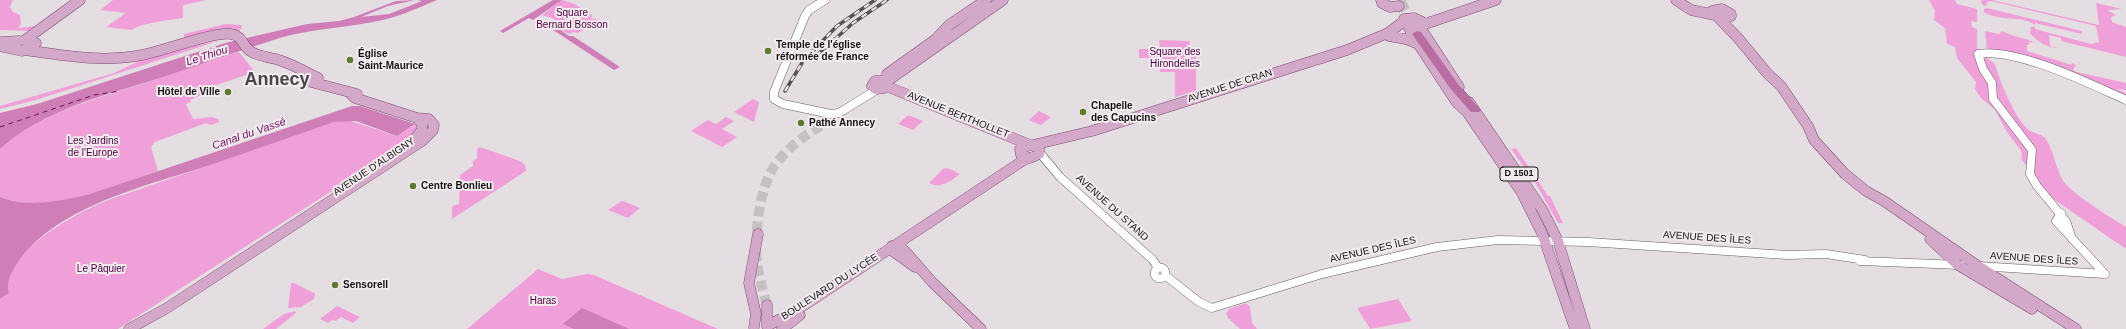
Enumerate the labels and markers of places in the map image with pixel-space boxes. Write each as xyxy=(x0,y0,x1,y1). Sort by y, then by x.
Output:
place label: Temple de l'église réformée de France xyxy=(776,39,869,62)
marker: Temple de l'église réformée de France xyxy=(763,46,773,56)
place label: Église Saint-Maurice xyxy=(358,48,424,72)
marker: Église Saint-Maurice xyxy=(345,55,355,65)
place label: Hôtel de Ville xyxy=(157,86,220,98)
marker: Hôtel de Ville xyxy=(223,87,233,97)
place label: Chapelle des Capucins xyxy=(1091,100,1156,124)
marker: Chapelle des Capucins xyxy=(1078,107,1088,117)
place label: Pathé Annecy xyxy=(809,117,875,129)
marker: Pathé Annecy xyxy=(796,118,806,128)
place label: Centre Bonlieu xyxy=(421,180,492,192)
marker: Centre Bonlieu xyxy=(408,181,418,191)
place label: Sensorell xyxy=(343,279,388,291)
marker: Sensorell xyxy=(330,280,340,290)

